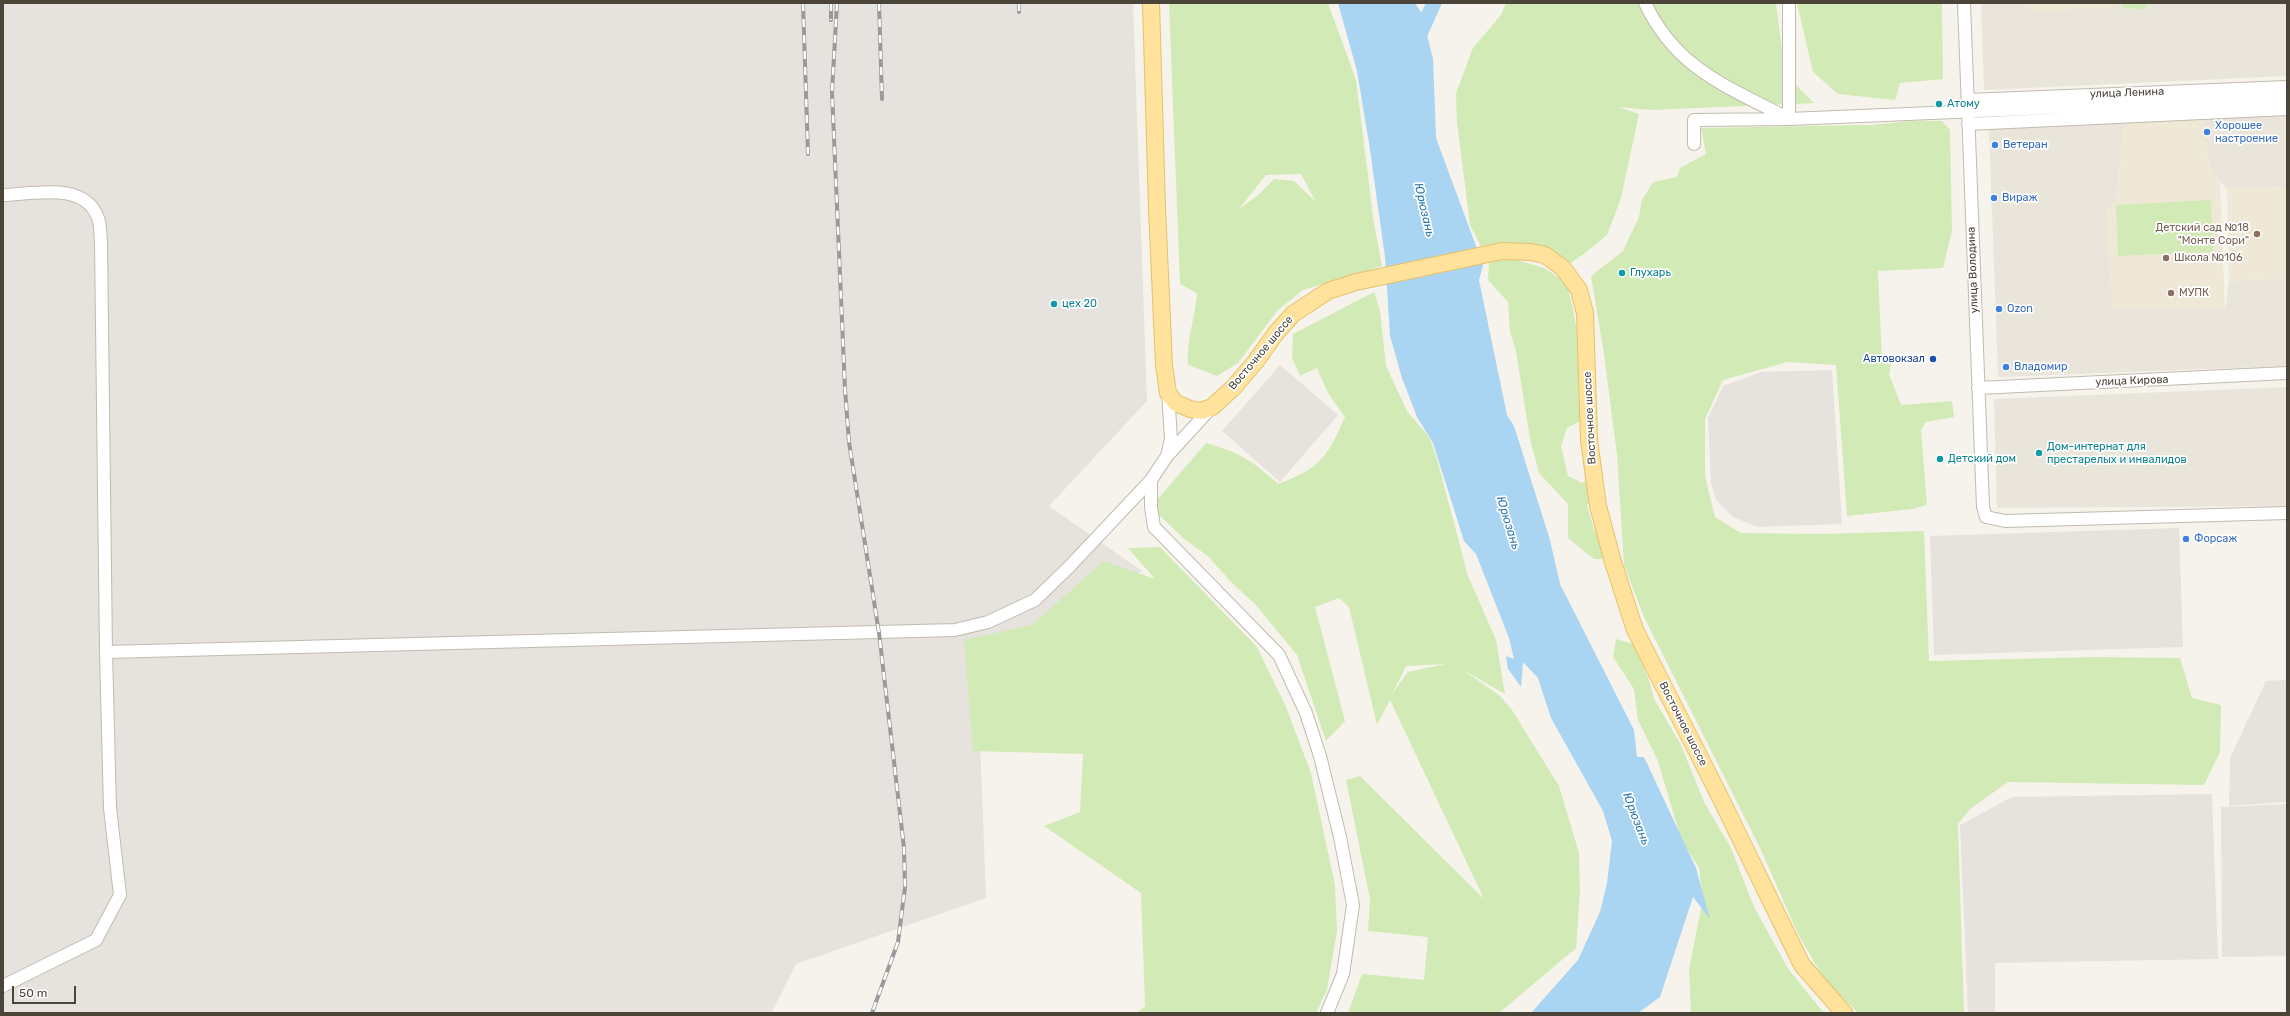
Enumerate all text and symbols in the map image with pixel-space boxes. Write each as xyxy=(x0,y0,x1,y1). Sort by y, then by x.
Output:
street label: улица Ленина xyxy=(2090,85,2164,101)
place label: Атому xyxy=(1947,97,1980,111)
marker: Атому xyxy=(1934,99,1944,109)
place label: Хорошее настроение xyxy=(2215,119,2278,145)
marker: Хорошее настроение xyxy=(2202,127,2212,137)
place label: Ветеран xyxy=(2003,138,2048,152)
marker: Ветеран xyxy=(1990,140,2000,150)
water label: Юрюзань xyxy=(1411,182,1437,238)
place label: Вираж xyxy=(2002,191,2037,205)
marker: Вираж xyxy=(1989,193,1999,203)
place label: Детский сад №18 "Монте Сори" xyxy=(2155,221,2249,247)
street label: улица Володина xyxy=(1965,226,1981,314)
marker: Детский сад №18 "Монте Сори" xyxy=(2252,229,2262,239)
place label: Школа №106 xyxy=(2174,251,2243,265)
marker: Школа №106 xyxy=(2161,253,2171,263)
place label: Глухарь xyxy=(1630,266,1671,280)
marker: Глухарь xyxy=(1617,268,1627,278)
place label: МУПК xyxy=(2179,286,2209,300)
marker: МУПК xyxy=(2166,288,2176,298)
place label: цех 20 xyxy=(1062,297,1097,311)
marker: цех 20 xyxy=(1049,299,1059,309)
place label: Ozon xyxy=(2007,302,2033,316)
marker: Ozon xyxy=(1994,304,2004,314)
street label: Восточное шоссе xyxy=(1226,313,1296,393)
place label: Автовокзал xyxy=(1863,352,1925,366)
marker: Автовокзал xyxy=(1928,354,1938,364)
place label: Владомир xyxy=(2014,360,2067,374)
marker: Владомир xyxy=(2001,362,2011,372)
street label: Восточное шоссе xyxy=(1581,371,1599,465)
street label: улица Кирова xyxy=(2095,373,2169,389)
place label: Дом-интернат для престарелых и инвалидов xyxy=(2047,440,2187,466)
marker: Дом-интернат для престарелых и инвалидов xyxy=(2034,448,2044,458)
place label: Детский дом xyxy=(1948,452,2016,466)
marker: Детский дом xyxy=(1935,454,1945,464)
water label: Юрюзань xyxy=(1493,495,1523,551)
place label: Форсаж xyxy=(2194,532,2237,546)
marker: Форсаж xyxy=(2181,534,2191,544)
street label: Восточное шоссе xyxy=(1656,680,1710,768)
water label: Юрюзань xyxy=(1619,791,1653,847)
scale bar xyxy=(14,978,78,1004)
text: 50 m xyxy=(19,986,47,1000)

